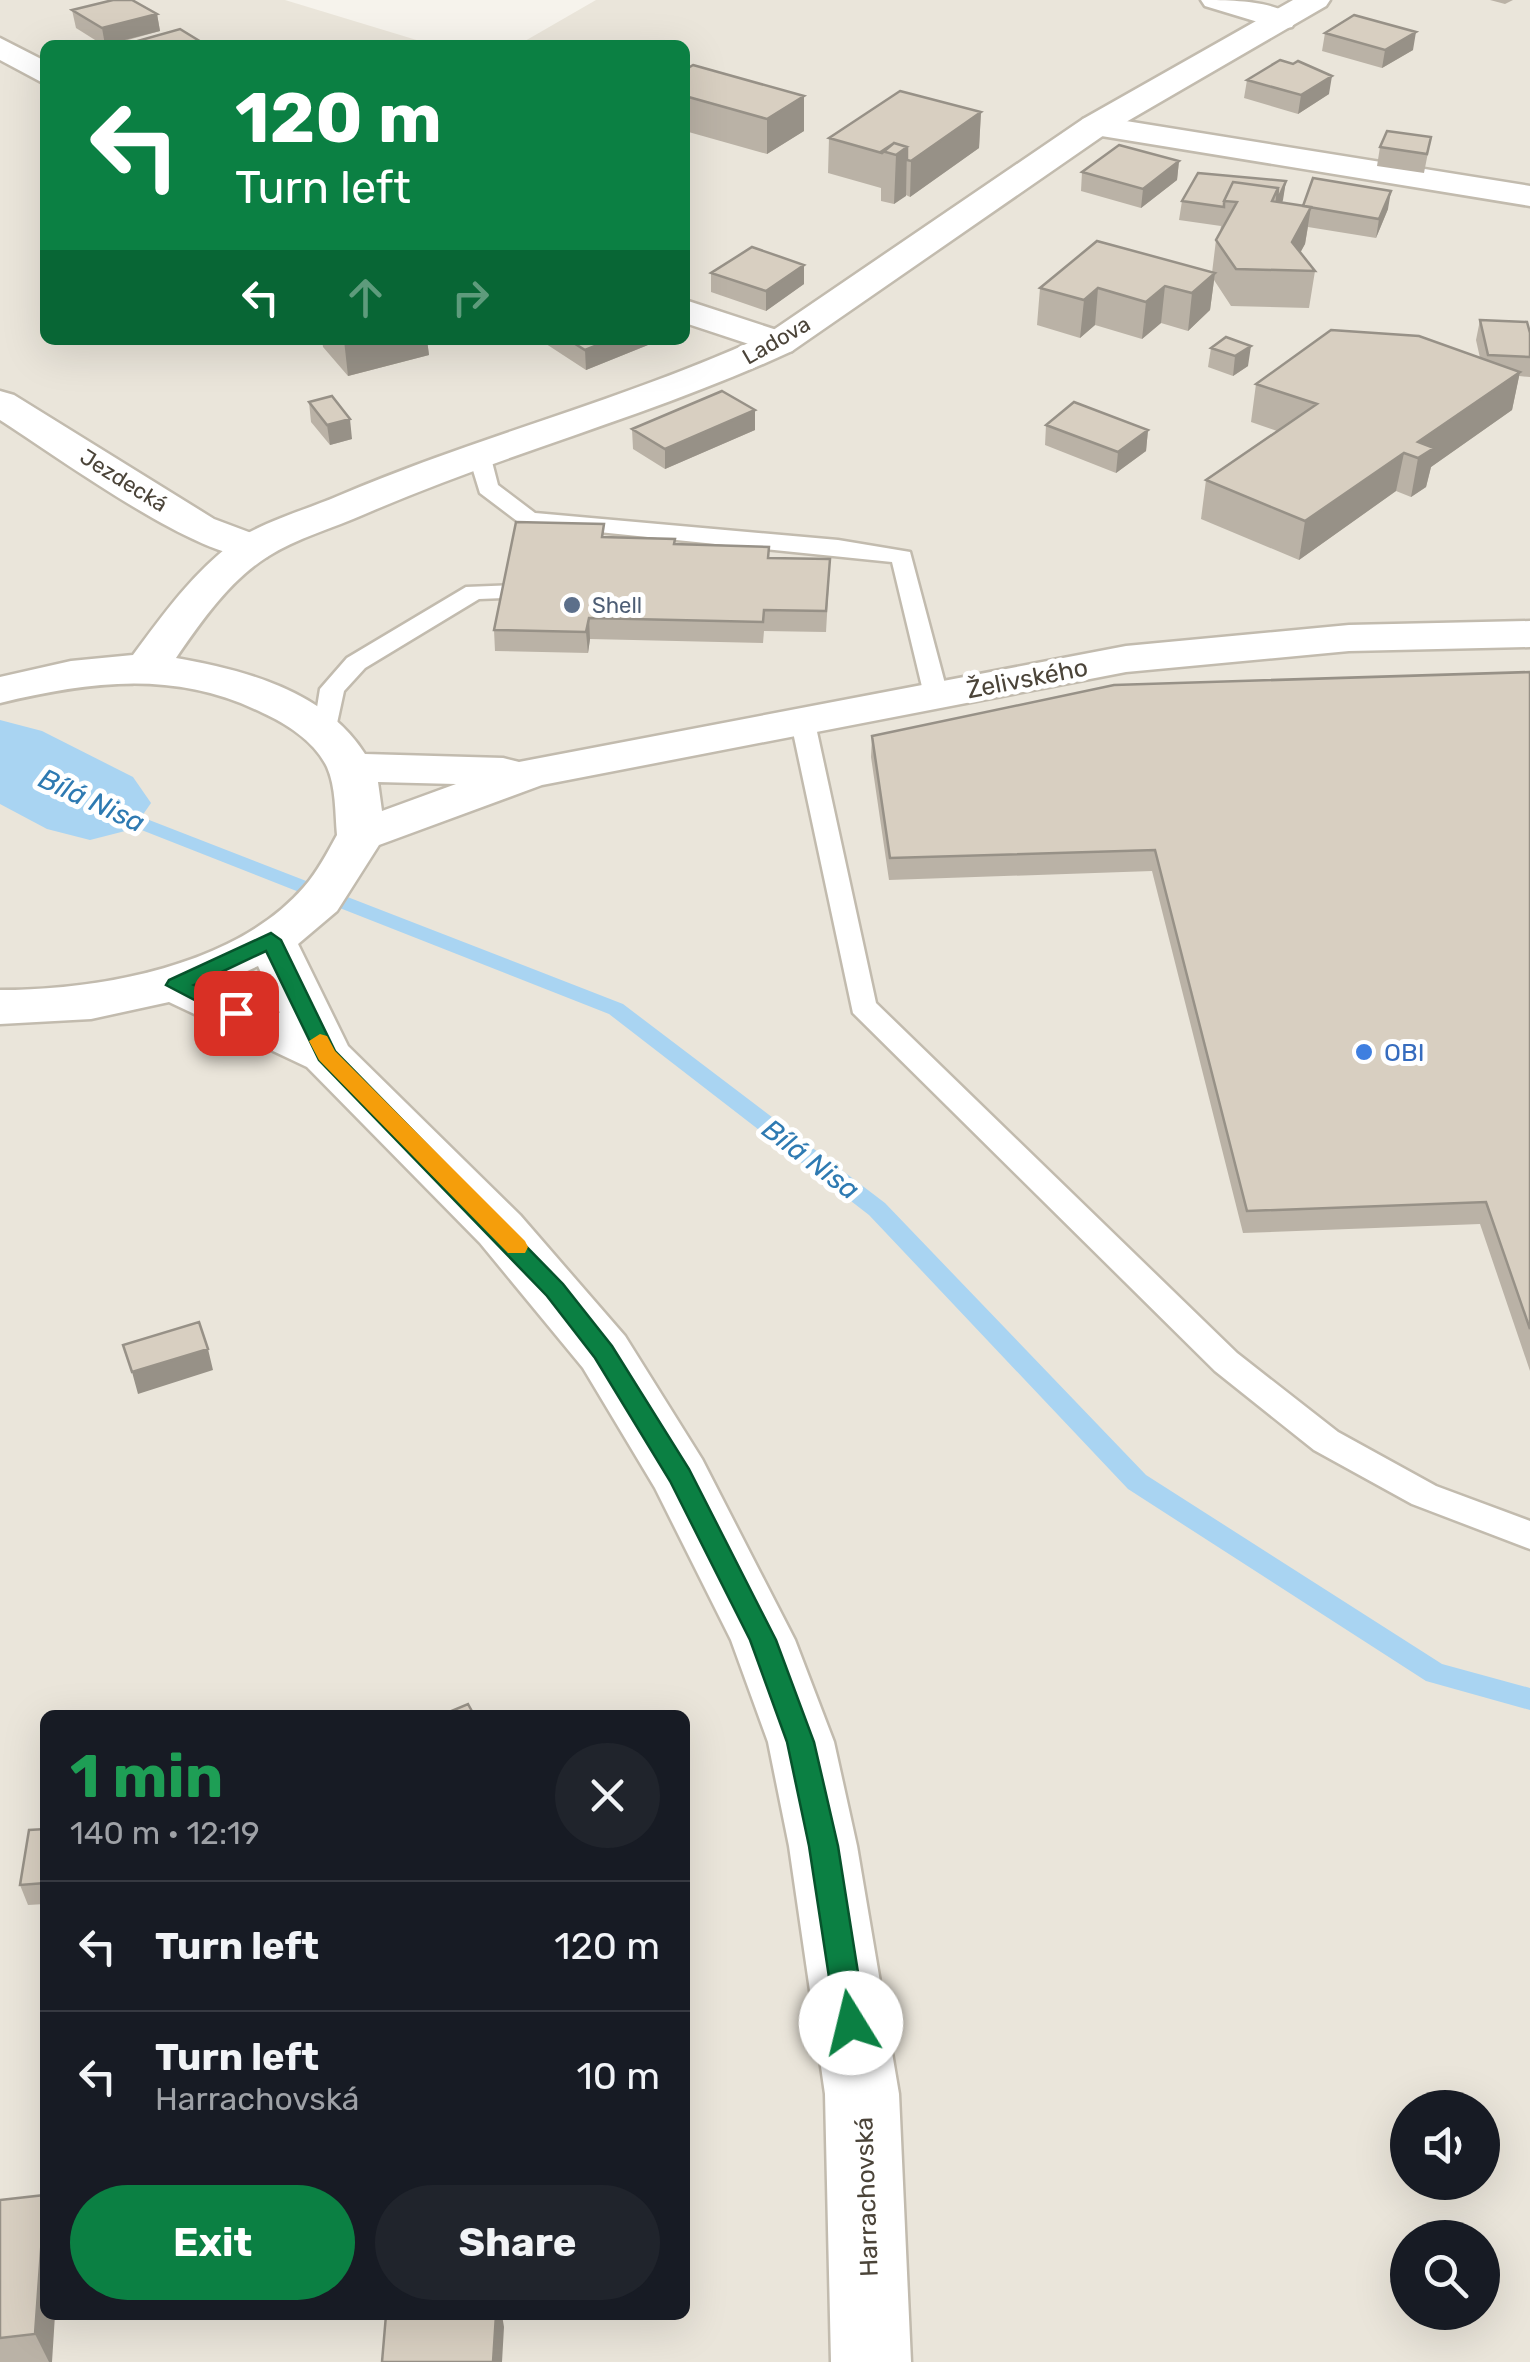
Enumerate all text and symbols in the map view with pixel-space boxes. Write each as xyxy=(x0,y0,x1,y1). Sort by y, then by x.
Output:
text: 120 m xyxy=(235,77,442,160)
icon: left xyxy=(70,80,200,210)
text: Turn left xyxy=(235,161,411,214)
icon: left xyxy=(233,270,288,325)
icon: ahead xyxy=(338,270,393,325)
icon: right xyxy=(443,270,498,325)
street label: Ladova xyxy=(738,310,815,371)
street label: Jezdecká xyxy=(75,443,173,518)
place label: Shell xyxy=(592,592,642,619)
marker: Shell xyxy=(561,594,583,616)
street label: Želivského xyxy=(964,653,1090,704)
water label: Bílá Nisa xyxy=(34,762,150,839)
pin xyxy=(194,971,279,1056)
icon: arrive xyxy=(209,986,264,1041)
place label: OBI xyxy=(1384,1038,1424,1067)
marker: OBI xyxy=(1353,1041,1375,1063)
water label: Bílá Nisa xyxy=(756,1112,866,1207)
text: 1 min xyxy=(70,1741,223,1812)
button: close xyxy=(555,1743,660,1848)
text: 140 m · 12:19 xyxy=(70,1814,260,1852)
icon: left xyxy=(70,1919,125,1974)
text: Turn left xyxy=(155,1923,319,1969)
text: 120 m xyxy=(554,1923,660,1969)
position arrow xyxy=(799,1971,903,2075)
text: Turn left xyxy=(155,2034,319,2080)
icon: left xyxy=(70,2049,125,2104)
text: 10 m xyxy=(577,2053,660,2099)
text: Harrachovská xyxy=(155,2080,360,2118)
map controls xyxy=(1390,2090,1500,2330)
button: sound xyxy=(1390,2090,1500,2200)
street label: Harrachovská xyxy=(849,2117,884,2277)
button: Exit xyxy=(70,2185,355,2300)
button: Share xyxy=(375,2185,660,2300)
button: search xyxy=(1390,2220,1500,2330)

